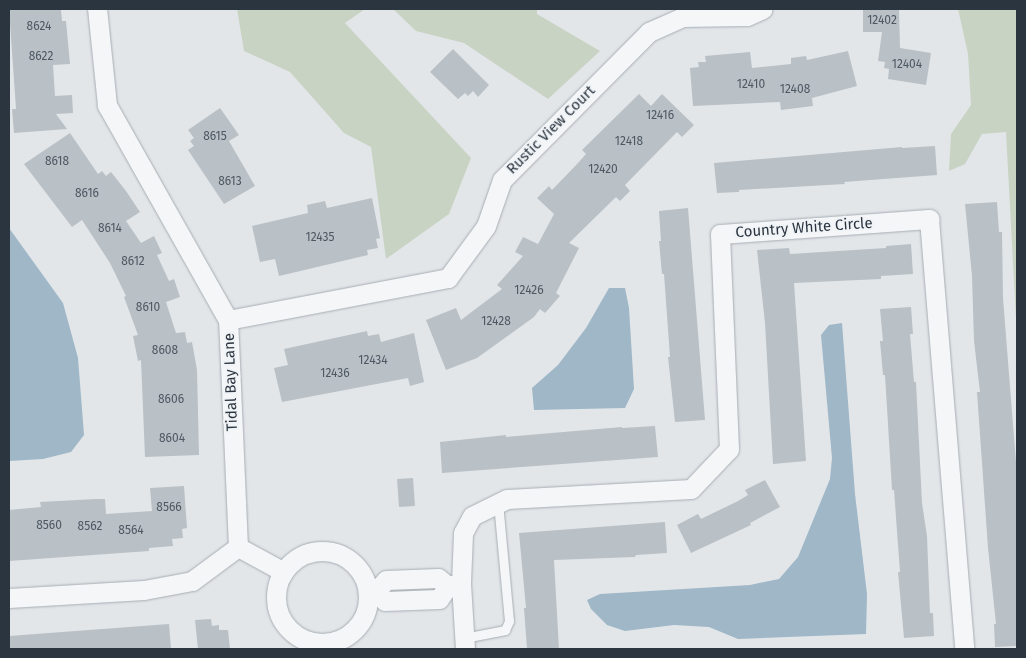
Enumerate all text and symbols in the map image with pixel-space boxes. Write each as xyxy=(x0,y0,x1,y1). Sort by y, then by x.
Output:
house number: 12402 xyxy=(867,14,897,28)
house number: 8624 xyxy=(27,20,51,34)
house number: 8622 xyxy=(29,50,53,64)
house number: 12404 xyxy=(892,58,922,72)
house number: 12410 xyxy=(737,78,765,92)
street label: Rustic View Court xyxy=(503,82,599,178)
house number: 12408 xyxy=(780,83,810,97)
house number: 12416 xyxy=(646,109,674,123)
house number: 8615 xyxy=(203,130,227,144)
house number: 12418 xyxy=(615,135,643,149)
house number: 8618 xyxy=(45,155,69,169)
house number: 12420 xyxy=(588,163,618,177)
house number: 8613 xyxy=(218,175,242,189)
house number: 8616 xyxy=(75,187,99,201)
street label: Country White Circle xyxy=(735,214,873,242)
house number: 8614 xyxy=(98,222,122,236)
house number: 12435 xyxy=(306,231,334,245)
house number: 8612 xyxy=(121,255,145,269)
house number: 12426 xyxy=(514,284,544,298)
house number: 8610 xyxy=(136,301,160,315)
house number: 12428 xyxy=(481,315,511,329)
street label: Tidal Bay Lane xyxy=(220,333,242,431)
house number: 8608 xyxy=(152,344,178,358)
house number: 12434 xyxy=(358,354,388,368)
house number: 12436 xyxy=(320,367,350,381)
house number: 8606 xyxy=(158,393,184,407)
house number: 8604 xyxy=(159,432,185,446)
house number: 8566 xyxy=(156,501,182,515)
house number: 8560 xyxy=(36,519,62,533)
house number: 8562 xyxy=(78,520,102,534)
house number: 8564 xyxy=(118,524,144,538)

